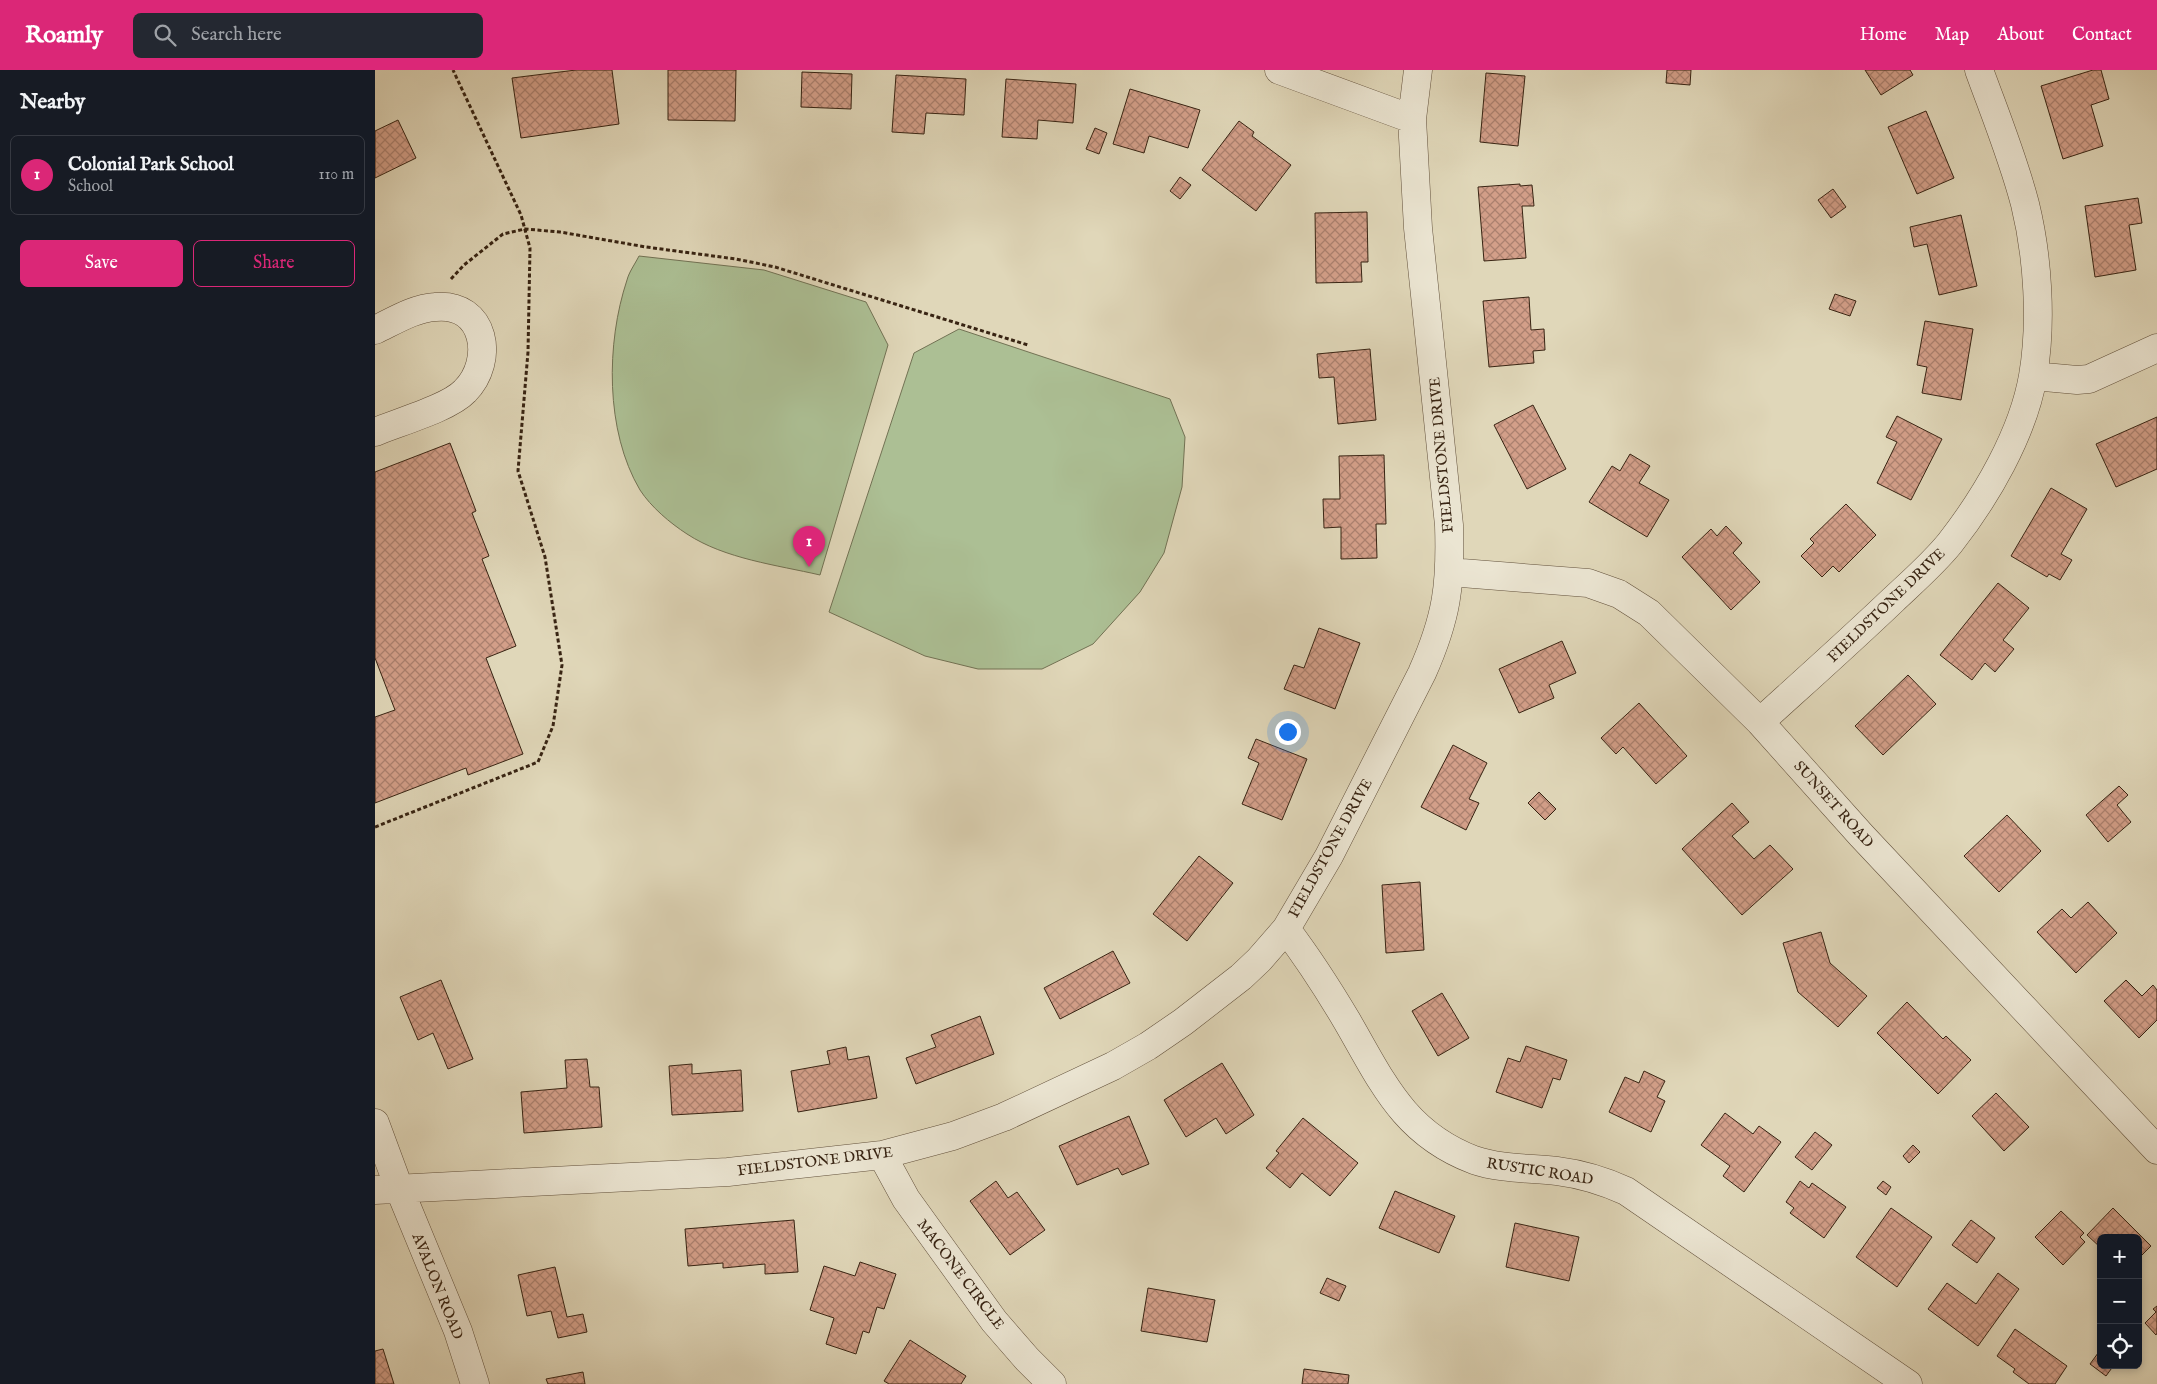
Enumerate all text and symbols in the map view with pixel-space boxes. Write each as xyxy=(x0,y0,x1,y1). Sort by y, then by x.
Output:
search box xyxy=(133,13,483,58)
text: Roamly xyxy=(25,20,103,51)
icon: search xyxy=(151,21,179,49)
text: Search here xyxy=(191,23,282,47)
text: Home xyxy=(1860,24,1907,47)
text: Map xyxy=(1935,24,1969,47)
text: About xyxy=(1997,24,2044,47)
text: Contact xyxy=(2072,24,2132,47)
text: Nearby xyxy=(20,89,85,116)
text: Colonial Park School xyxy=(68,153,234,177)
text: 1 xyxy=(34,165,40,185)
text: 110 m xyxy=(318,165,354,185)
text: School xyxy=(68,177,113,197)
button: Save xyxy=(20,240,183,287)
button: Share xyxy=(193,240,355,287)
street label: FIELDSTONE DRIVE xyxy=(1425,376,1458,534)
pin: 1 xyxy=(793,526,825,567)
street label: FIELDSTONE DRIVE xyxy=(1823,544,1949,667)
your location xyxy=(1275,719,1301,745)
street label: SUNSET ROAD xyxy=(1789,757,1878,852)
street label: FIELDSTONE DRIVE xyxy=(1284,775,1377,921)
street label: FIELDSTONE DRIVE xyxy=(736,1143,894,1180)
street label: RUSTIC ROAD xyxy=(1485,1154,1595,1189)
street label: MACONE CIRCLE xyxy=(913,1215,1008,1333)
street label: AVALON ROAD xyxy=(407,1229,468,1342)
map controls xyxy=(2097,1234,2142,1369)
button: + xyxy=(2097,1234,2142,1279)
button: − xyxy=(2097,1279,2142,1324)
button: locate xyxy=(2097,1324,2142,1369)

